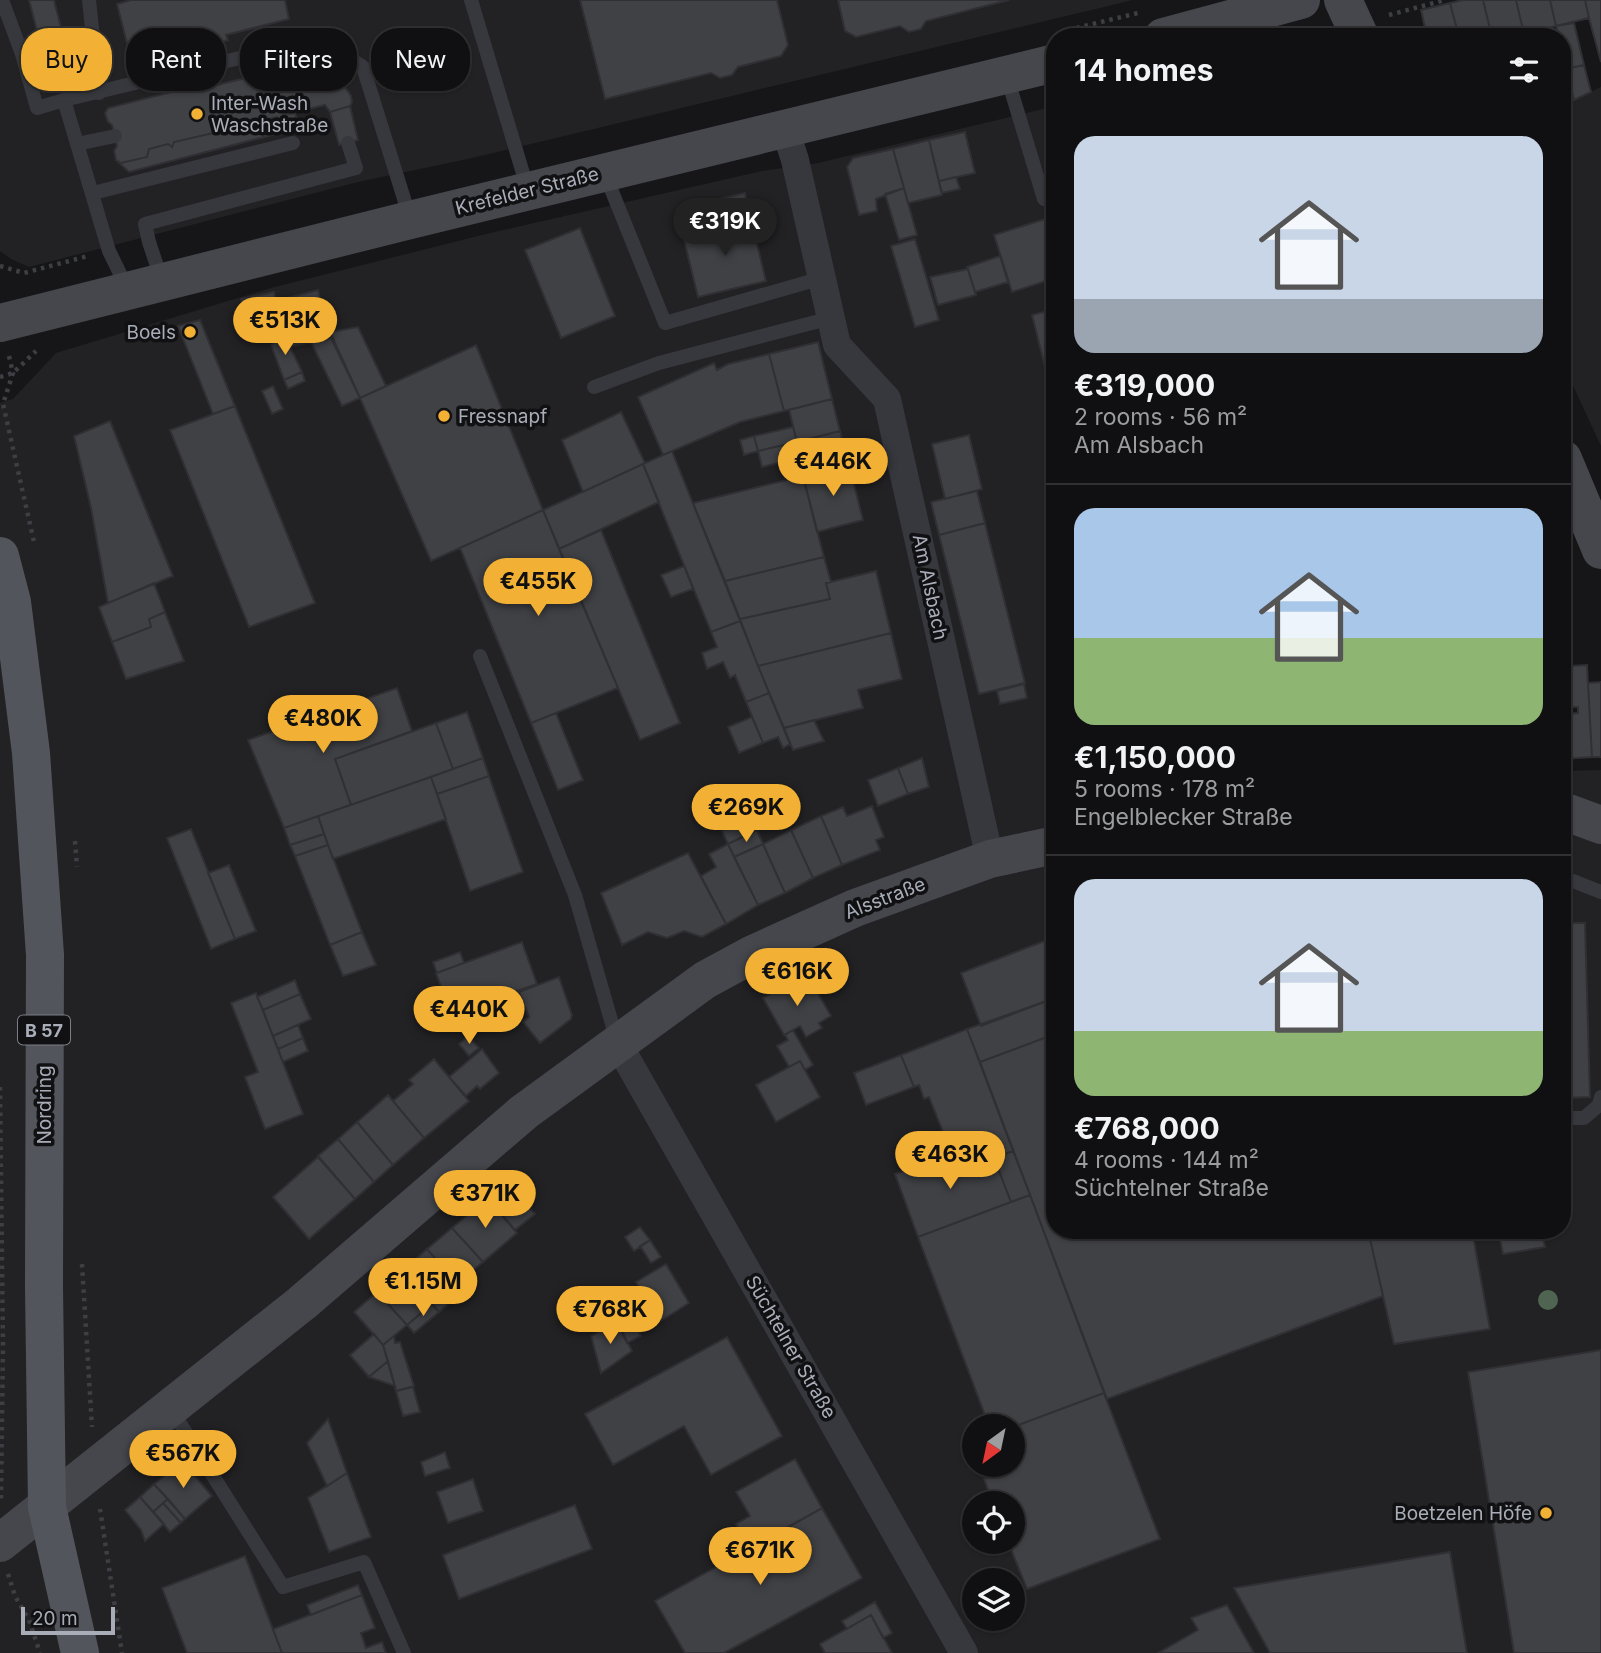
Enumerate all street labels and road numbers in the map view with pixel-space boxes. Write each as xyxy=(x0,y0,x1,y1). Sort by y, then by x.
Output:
street label: Krefelder Straße xyxy=(453,162,601,220)
street label: Am Alsbach xyxy=(908,532,952,642)
street label: Alsstraße xyxy=(841,872,929,924)
road number: B 57 xyxy=(18,1015,70,1044)
street label: Nordring xyxy=(33,1065,56,1145)
street label: Süchtelner Straße xyxy=(741,1272,841,1422)

